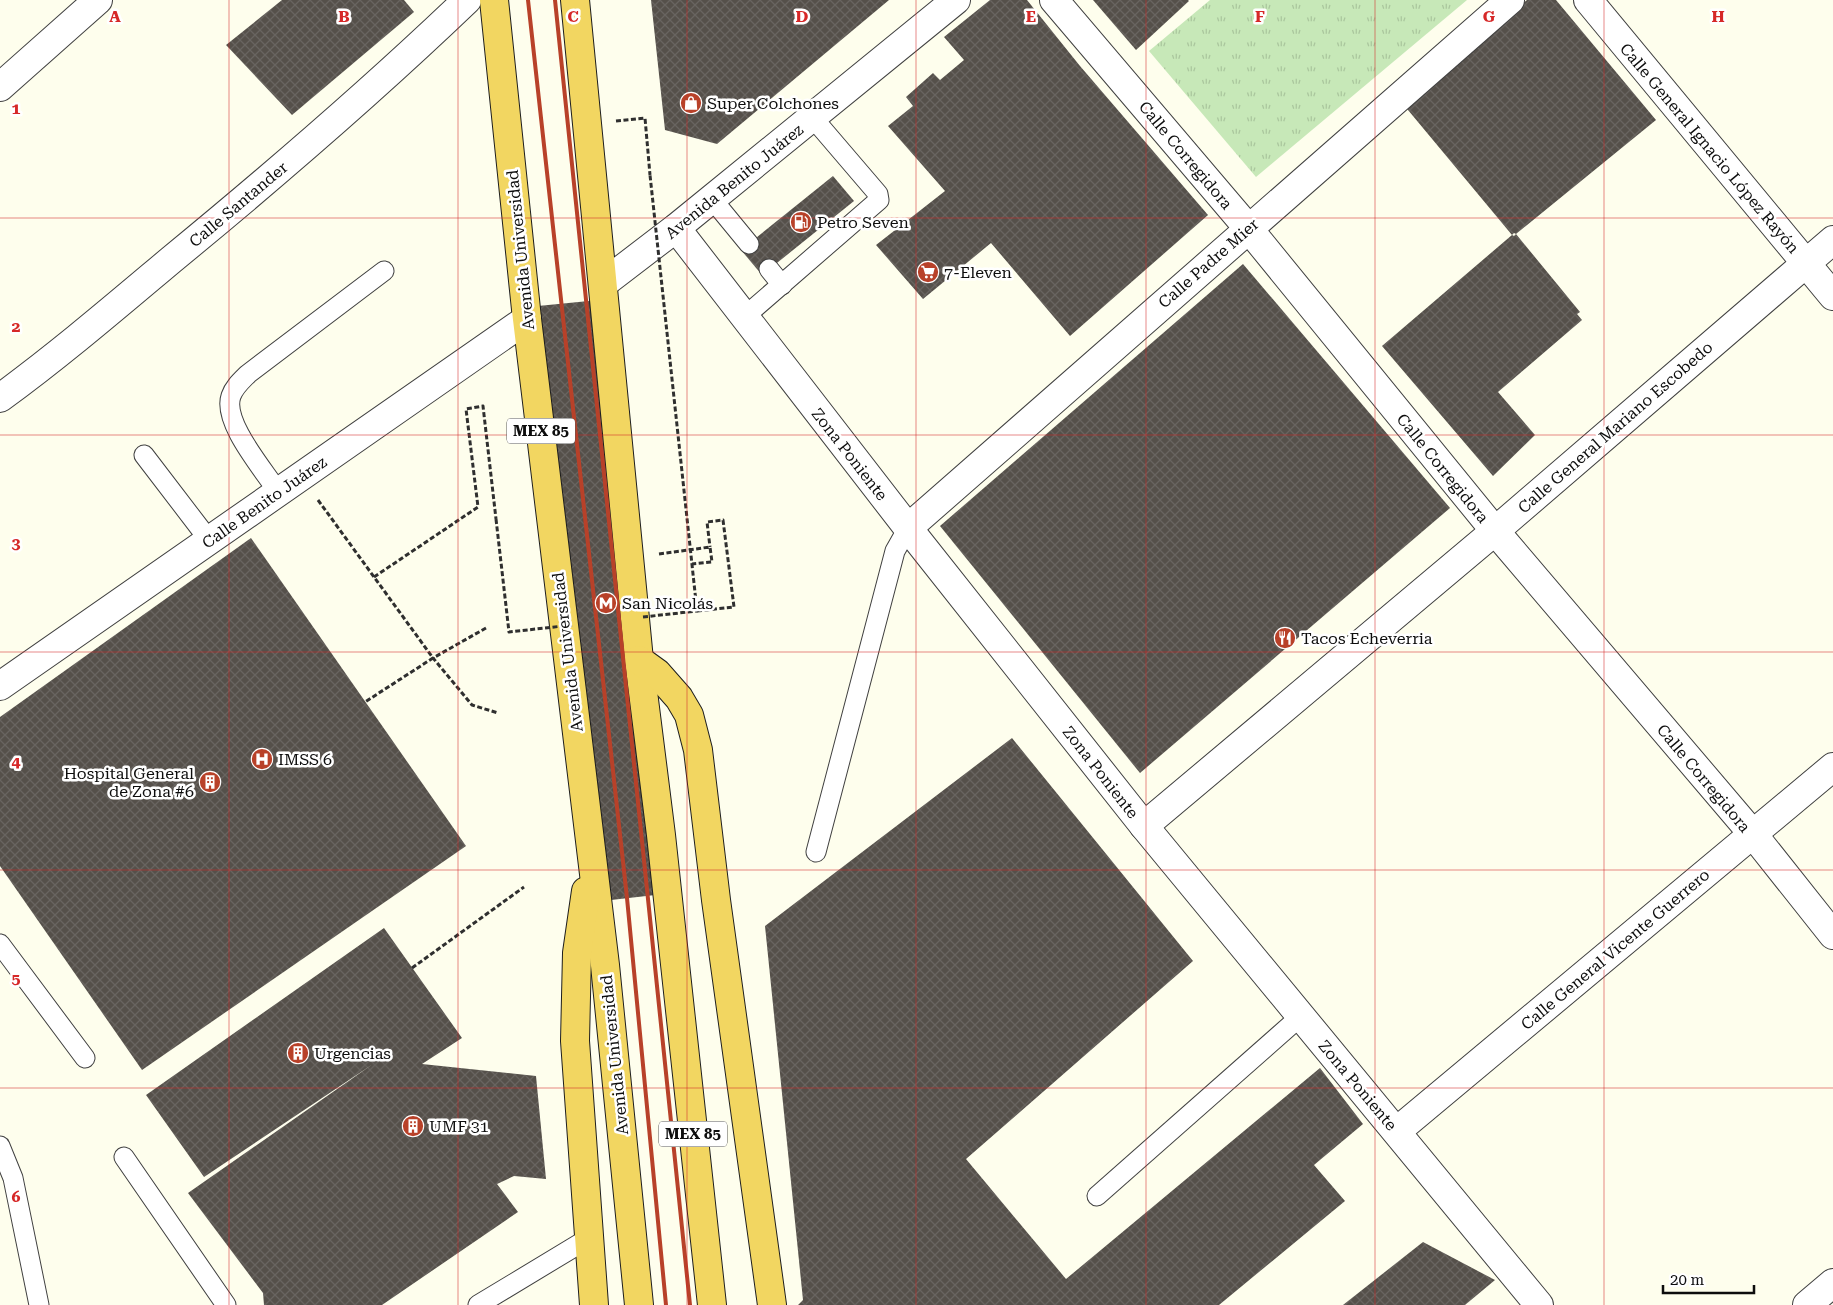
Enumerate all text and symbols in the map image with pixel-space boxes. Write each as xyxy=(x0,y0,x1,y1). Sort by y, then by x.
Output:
text: A xyxy=(109,7,121,26)
text: B xyxy=(338,7,350,26)
text: C xyxy=(567,7,579,26)
text: D xyxy=(796,7,809,26)
text: E xyxy=(1026,7,1036,26)
text: F xyxy=(1255,7,1265,26)
text: G xyxy=(1483,7,1496,26)
text: H xyxy=(1711,7,1725,26)
street label: Calle General Ignacio López Rayón xyxy=(1616,39,1803,257)
shop icon: Super Colchones xyxy=(679,91,703,115)
place label: Super Colchones xyxy=(707,94,839,113)
street label: Calle Corregidora xyxy=(1135,97,1237,214)
text: 1 xyxy=(12,99,21,118)
street label: Avenida Benito Juárez xyxy=(662,120,807,243)
street label: Calle Santander xyxy=(185,157,292,251)
street label: Avenida Universidad xyxy=(503,169,538,331)
fuel station icon: Petro Seven xyxy=(789,210,813,234)
place label: Petro Seven xyxy=(817,213,909,232)
street label: Calle Padre Mier xyxy=(1154,214,1263,312)
supermarket icon: 7-Eleven xyxy=(916,260,940,284)
place label: 7-Eleven xyxy=(944,263,1012,282)
text: 2 xyxy=(12,317,21,336)
street label: Calle General Mariano Escobedo xyxy=(1514,337,1717,517)
street label: Zona Poniente xyxy=(808,404,892,504)
street label: Calle Corregidora xyxy=(1393,410,1493,527)
road number: MEX 85 xyxy=(507,418,575,444)
street label: Calle Benito Juárez xyxy=(198,452,331,553)
text: 3 xyxy=(12,534,21,553)
street label: Avenida Universidad xyxy=(548,571,587,733)
metro station icon: San Nicolás xyxy=(594,591,618,615)
place label: San Nicolás xyxy=(622,594,713,613)
restaurant icon: Tacos Echeverria xyxy=(1273,626,1297,650)
place label: Tacos Echeverria xyxy=(1301,629,1433,648)
street label: Calle Corregidora xyxy=(1653,720,1755,837)
street label: Zona Poniente xyxy=(1059,722,1143,822)
hospital icon: IMSS 6 xyxy=(250,747,274,771)
place label: IMSS 6 xyxy=(278,750,332,769)
text: 4 xyxy=(12,752,21,771)
place label: Hospital General de Zona #6 xyxy=(64,764,194,801)
building icon: Hospital General de Zona #6 xyxy=(198,770,222,794)
street label: Calle General Vicente Guerrero xyxy=(1517,865,1714,1034)
text: 5 xyxy=(12,969,21,988)
street label: Avenida Universidad xyxy=(597,974,632,1136)
street label: Zona Poniente xyxy=(1314,1036,1401,1134)
building icon: Urgencias xyxy=(286,1041,310,1065)
place label: Urgencias xyxy=(314,1044,391,1063)
building icon: UMF 31 xyxy=(401,1114,425,1138)
place label: UMF 31 xyxy=(429,1117,489,1136)
road number: MEX 85 xyxy=(659,1122,727,1146)
text: 6 xyxy=(12,1187,21,1206)
scale bar xyxy=(1663,1262,1754,1294)
text: 20 m xyxy=(1670,1271,1705,1289)

